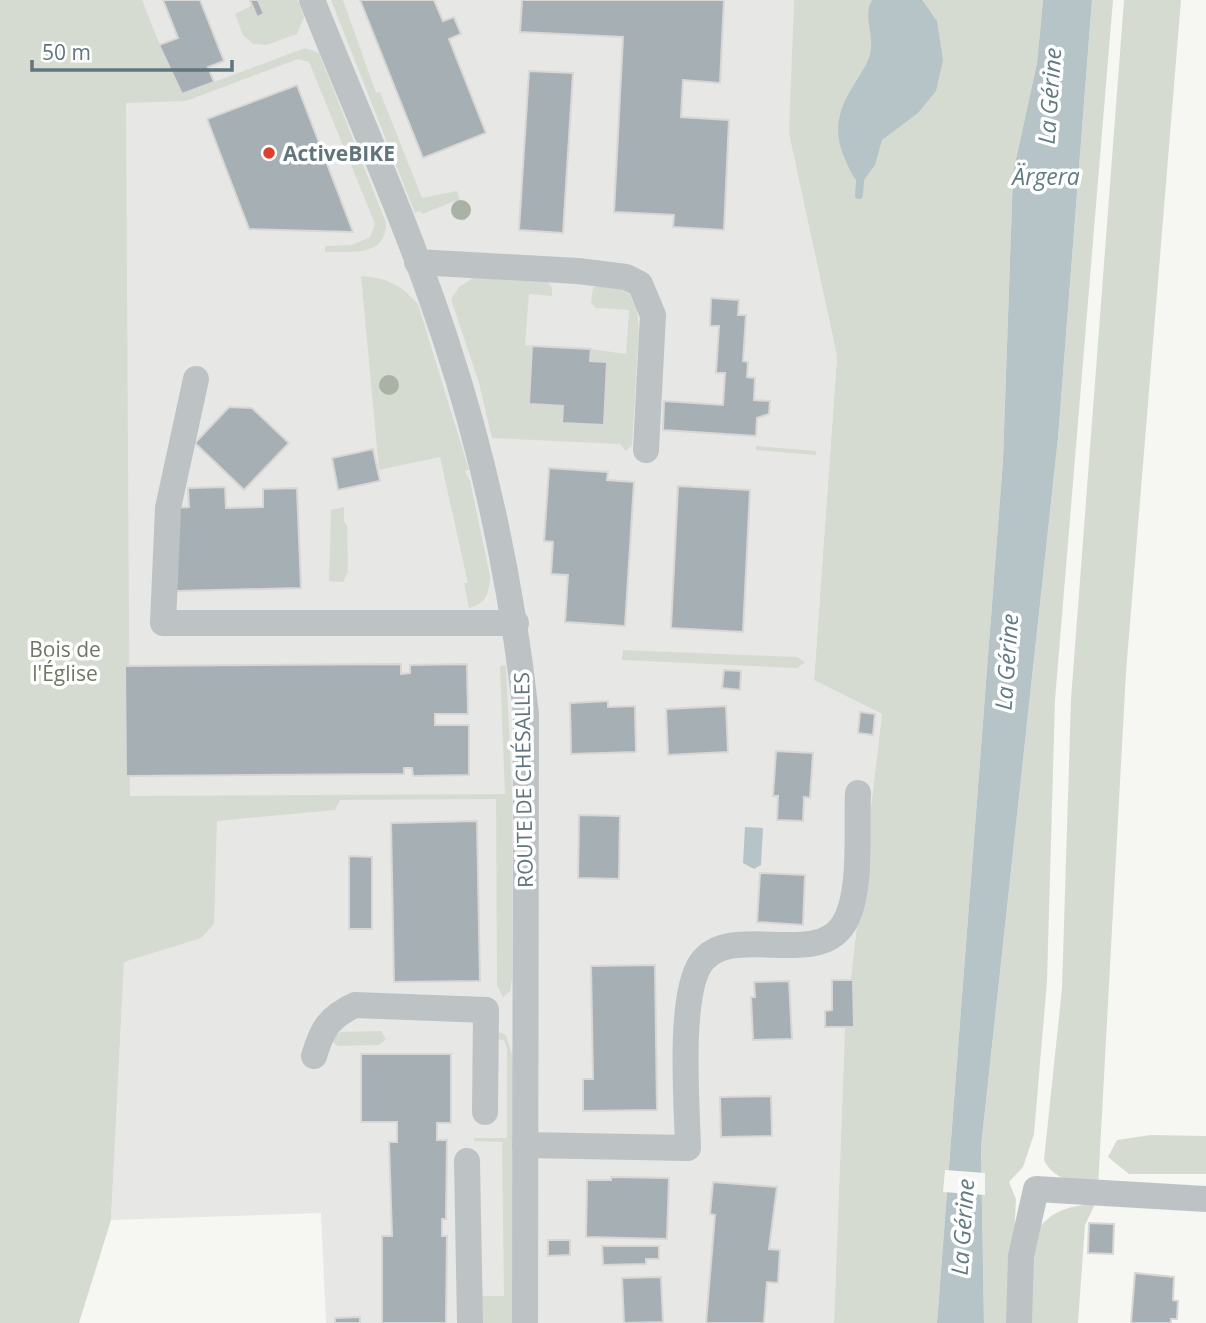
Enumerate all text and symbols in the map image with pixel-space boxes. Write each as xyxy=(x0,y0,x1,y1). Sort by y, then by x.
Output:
scale bar xyxy=(32,28,231,72)
text: 50 m xyxy=(42,38,91,66)
water label: La Gérine xyxy=(1030,47,1068,145)
place label: ActiveBIKE xyxy=(283,139,395,167)
marker: ActiveBIKE xyxy=(261,145,277,161)
water label: Ärgera xyxy=(1010,160,1080,192)
water label: La Gérine xyxy=(987,613,1025,711)
park label: Bois de l'Église xyxy=(29,635,101,687)
street label: ROUTE DE CHÉSALLES xyxy=(507,672,539,888)
water label: La Gérine xyxy=(943,1178,981,1276)

